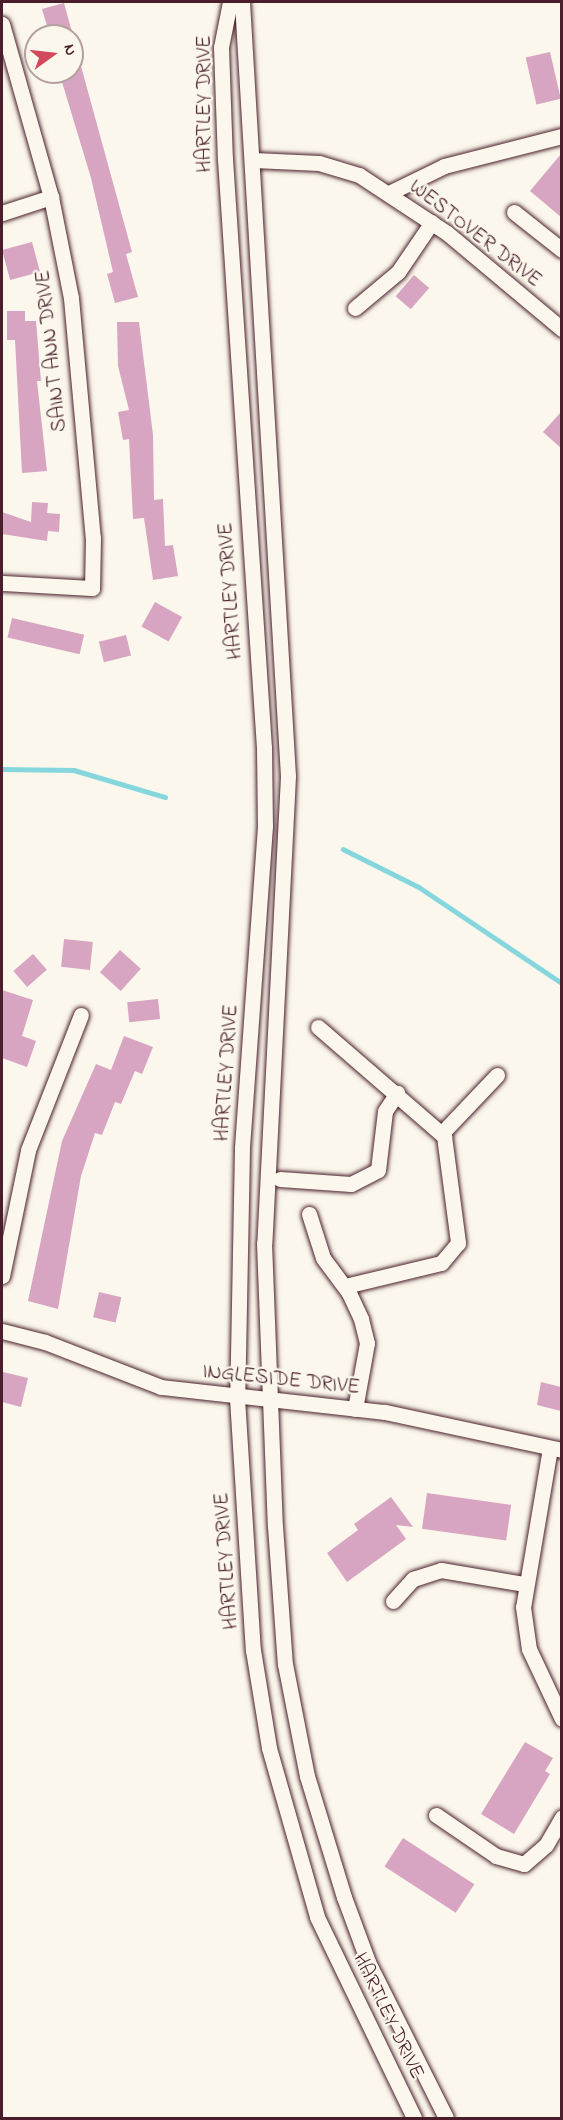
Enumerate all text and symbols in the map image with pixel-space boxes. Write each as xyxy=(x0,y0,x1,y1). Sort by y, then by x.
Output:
north arrow xyxy=(24,24,84,84)
street label: HARTLEY DRIVE xyxy=(192,35,218,173)
text: N xyxy=(56,42,82,58)
street label: WESTOVER DRIVE xyxy=(404,174,546,294)
street label: SAINT ANN DRIVE xyxy=(31,269,73,433)
street label: HARTLEY DRIVE xyxy=(214,522,248,660)
street label: HARTLEY DRIVE xyxy=(210,1004,244,1142)
street label: INGLESIDE DRIVE xyxy=(201,1359,361,1401)
street label: HARTLEY DRIVE xyxy=(210,1492,244,1630)
street label: HARTLEY DRIVE xyxy=(347,1949,429,2083)

